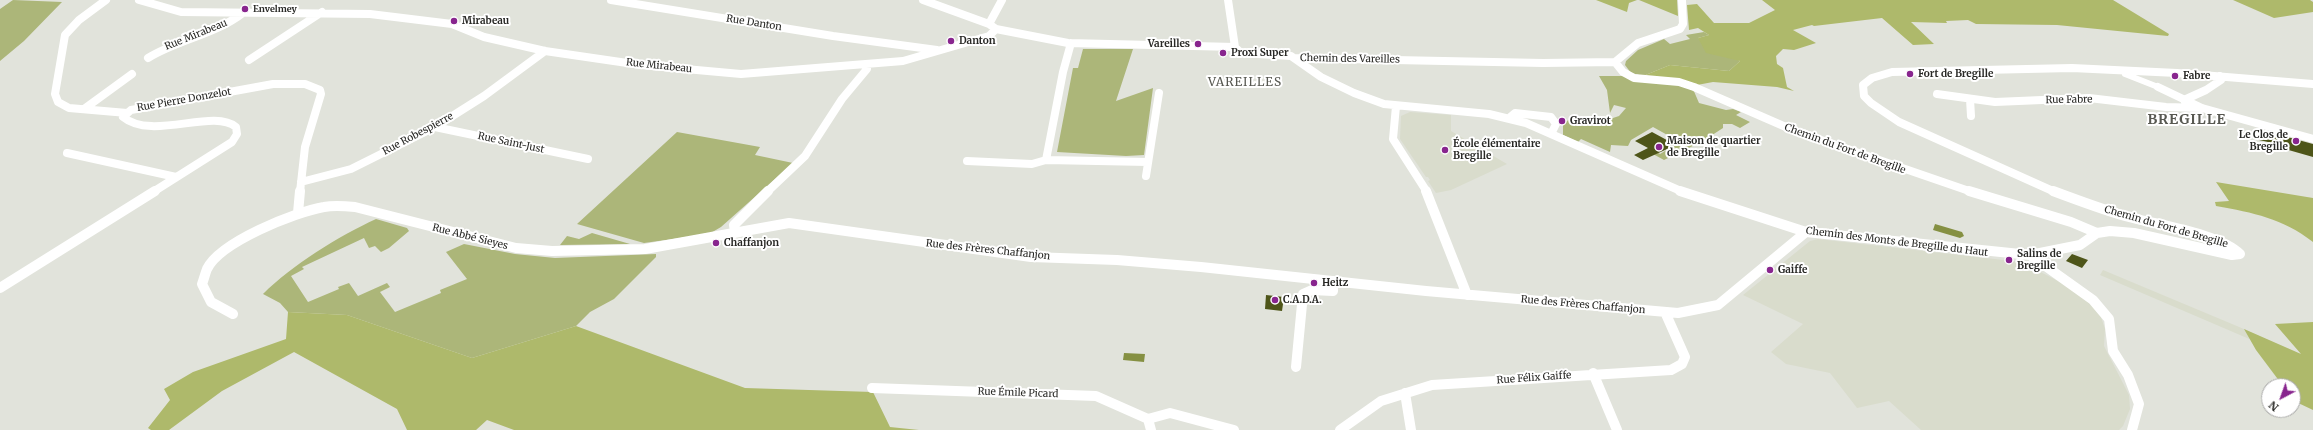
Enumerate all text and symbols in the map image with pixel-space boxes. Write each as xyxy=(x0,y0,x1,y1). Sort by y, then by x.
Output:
marker: Envelmey xyxy=(240,4,250,14)
place label: Envelmey xyxy=(253,4,297,14)
street label: Rue Danton xyxy=(725,13,783,33)
place label: Mirabeau xyxy=(462,15,509,27)
marker: Mirabeau xyxy=(449,16,459,26)
street label: Rue Mirabeau xyxy=(163,17,229,53)
place label: Danton xyxy=(959,35,995,47)
marker: Danton xyxy=(946,36,956,46)
place label: Vareilles xyxy=(1148,38,1190,50)
marker: Vareilles xyxy=(1193,39,1203,49)
place label: Proxi Super xyxy=(1231,47,1289,59)
marker: Proxi Super xyxy=(1218,48,1228,58)
street label: Chemin des Vareilles xyxy=(1300,52,1400,66)
street label: Rue Mirabeau xyxy=(625,57,693,75)
place label: Fort de Bregille xyxy=(1918,68,1993,80)
marker: Fort de Bregille xyxy=(1905,69,1915,79)
place label: Fabre xyxy=(2183,70,2210,82)
marker: Fabre xyxy=(2170,71,2180,81)
district label: VAREILLES xyxy=(1208,76,1282,90)
street label: Rue Pierre Donzelot xyxy=(136,86,232,114)
street label: Rue Fabre xyxy=(2045,94,2093,106)
street label: Rue Robespierre xyxy=(381,110,455,158)
district label: BREGILLE xyxy=(2147,112,2227,128)
place label: Gravirot xyxy=(1570,115,1611,127)
marker: Gravirot xyxy=(1557,116,1567,126)
street label: Chemin du Fort de Bregille xyxy=(1783,121,1907,177)
place label: Le Clos de Bregille xyxy=(2239,129,2288,152)
street label: Rue Saint-Just xyxy=(477,130,545,156)
place label: Maison de quartier de Bregille xyxy=(1667,135,1761,158)
marker: Le Clos de Bregille xyxy=(2291,136,2301,146)
place label: École élémentaire Bregille xyxy=(1453,138,1541,162)
marker: Maison de quartier de Bregille xyxy=(1654,142,1664,152)
marker: École élémentaire Bregille xyxy=(1440,145,1450,155)
street label: Chemin du Fort de Bregille xyxy=(2103,204,2229,250)
street label: Rue Abbé Sieyes xyxy=(431,222,509,252)
street label: Chemin des Monts de Bregille du Haut xyxy=(1805,225,1989,259)
place label: Chaffanjon xyxy=(724,237,779,249)
marker: Chaffanjon xyxy=(711,238,721,248)
street label: Rue des Frères Chaffanjon xyxy=(925,238,1051,262)
place label: Salins de Bregille xyxy=(2017,248,2061,272)
marker: Salins de Bregille xyxy=(2004,255,2014,265)
place label: Gaiffe xyxy=(1778,264,1808,276)
marker: Gaiffe xyxy=(1765,265,1775,275)
place label: Heitz xyxy=(1322,277,1348,289)
marker: Heitz xyxy=(1309,278,1319,288)
place label: C.A.D.A. xyxy=(1283,294,1322,306)
street label: Rue des Frères Chaffanjon xyxy=(1520,294,1646,316)
marker: C.A.D.A. xyxy=(1270,295,1280,305)
street label: Rue Félix Gaiffe xyxy=(1496,369,1572,387)
north arrow xyxy=(2261,378,2301,418)
street label: Rue Émile Picard xyxy=(977,386,1059,400)
text: N xyxy=(2266,398,2282,414)

